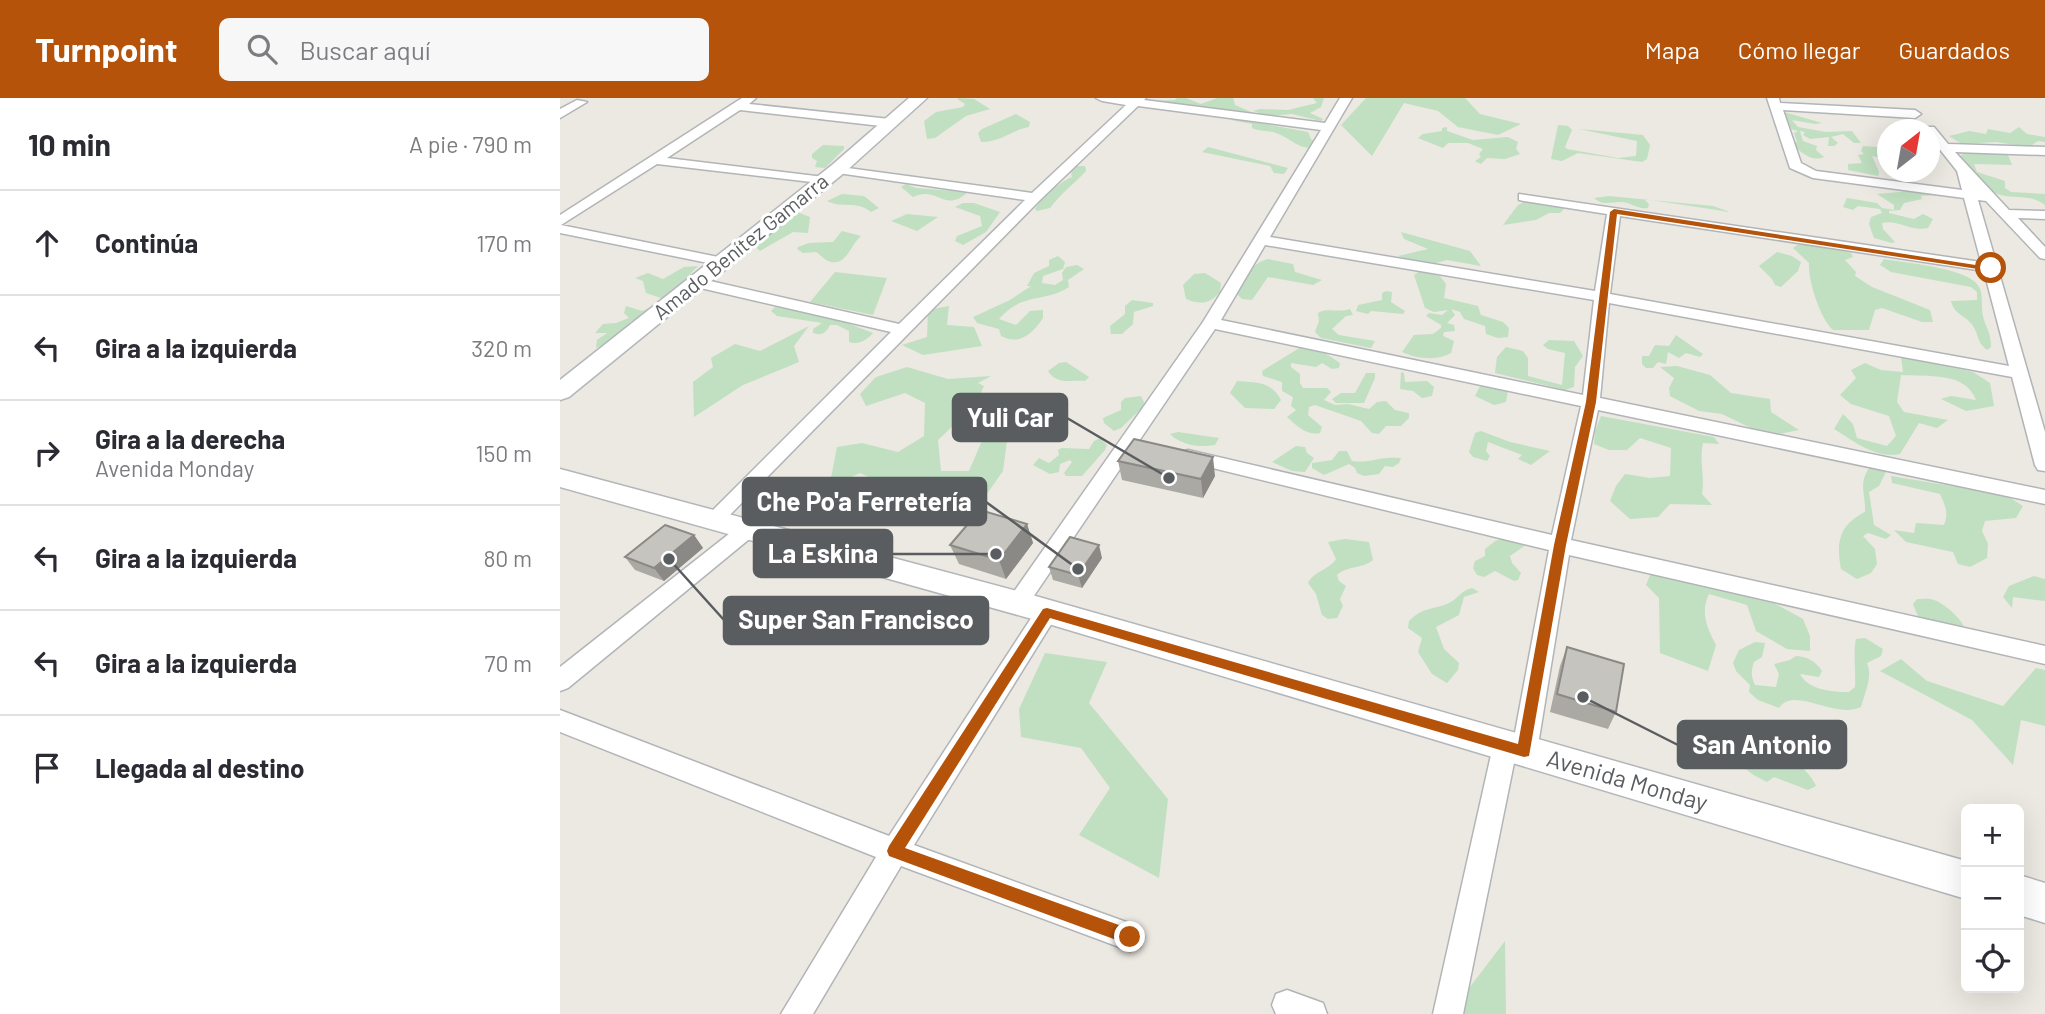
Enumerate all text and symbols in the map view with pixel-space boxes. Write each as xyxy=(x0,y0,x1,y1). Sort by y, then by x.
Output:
search box xyxy=(219,18,709,81)
text: Turnpoint xyxy=(35,29,177,69)
icon: search xyxy=(243,30,281,68)
text: Buscar aquí xyxy=(299,34,430,65)
text: Mapa xyxy=(1645,35,1700,64)
text: Cómo llegar xyxy=(1738,35,1860,64)
text: Guardados xyxy=(1898,35,2010,64)
north arrow xyxy=(1877,119,1940,182)
text: 10 min xyxy=(28,126,111,162)
text: A pie · 790 m xyxy=(409,130,532,158)
street label: Amado Benítez Gamarra xyxy=(648,168,833,324)
icon: ahead xyxy=(28,224,66,262)
text: Continúa xyxy=(95,227,198,258)
text: 170 m xyxy=(476,229,532,257)
route start xyxy=(1975,252,2006,283)
icon: left xyxy=(28,329,66,367)
text: Gira a la izquierda xyxy=(95,332,297,363)
text: 320 m xyxy=(471,334,532,362)
callout: Yuli Car xyxy=(953,394,1067,441)
text: Yuli Car xyxy=(967,401,1053,432)
text: Gira a la derecha xyxy=(95,423,285,454)
icon: right xyxy=(28,434,66,472)
text: 150 m xyxy=(476,439,532,467)
text: Avenida Monday xyxy=(95,454,254,482)
callout: Che Po'a Ferretería xyxy=(743,478,986,525)
text: Che Po'a Ferretería xyxy=(756,485,972,516)
callout: La Eskina xyxy=(754,530,892,577)
text: La Eskina xyxy=(768,537,878,568)
icon: left xyxy=(28,539,66,577)
text: Gira a la izquierda xyxy=(95,542,297,573)
text: 80 m xyxy=(483,544,532,572)
callout: Super San Francisco xyxy=(724,597,988,644)
text: Super San Francisco xyxy=(738,603,974,634)
icon: left xyxy=(28,644,66,682)
text: Gira a la izquierda xyxy=(95,647,297,678)
text: 70 m xyxy=(485,649,532,677)
callout: San Antonio xyxy=(1678,721,1846,768)
text: San Antonio xyxy=(1692,728,1832,759)
street label: Avenida Monday xyxy=(1544,743,1711,816)
icon: arrive xyxy=(28,749,66,787)
text: Llegada al destino xyxy=(95,752,304,783)
map controls xyxy=(1961,804,2024,993)
button: + xyxy=(1961,804,2024,867)
button: − xyxy=(1961,867,2024,930)
route end xyxy=(1114,921,1145,952)
button: locate xyxy=(1961,930,2024,993)

